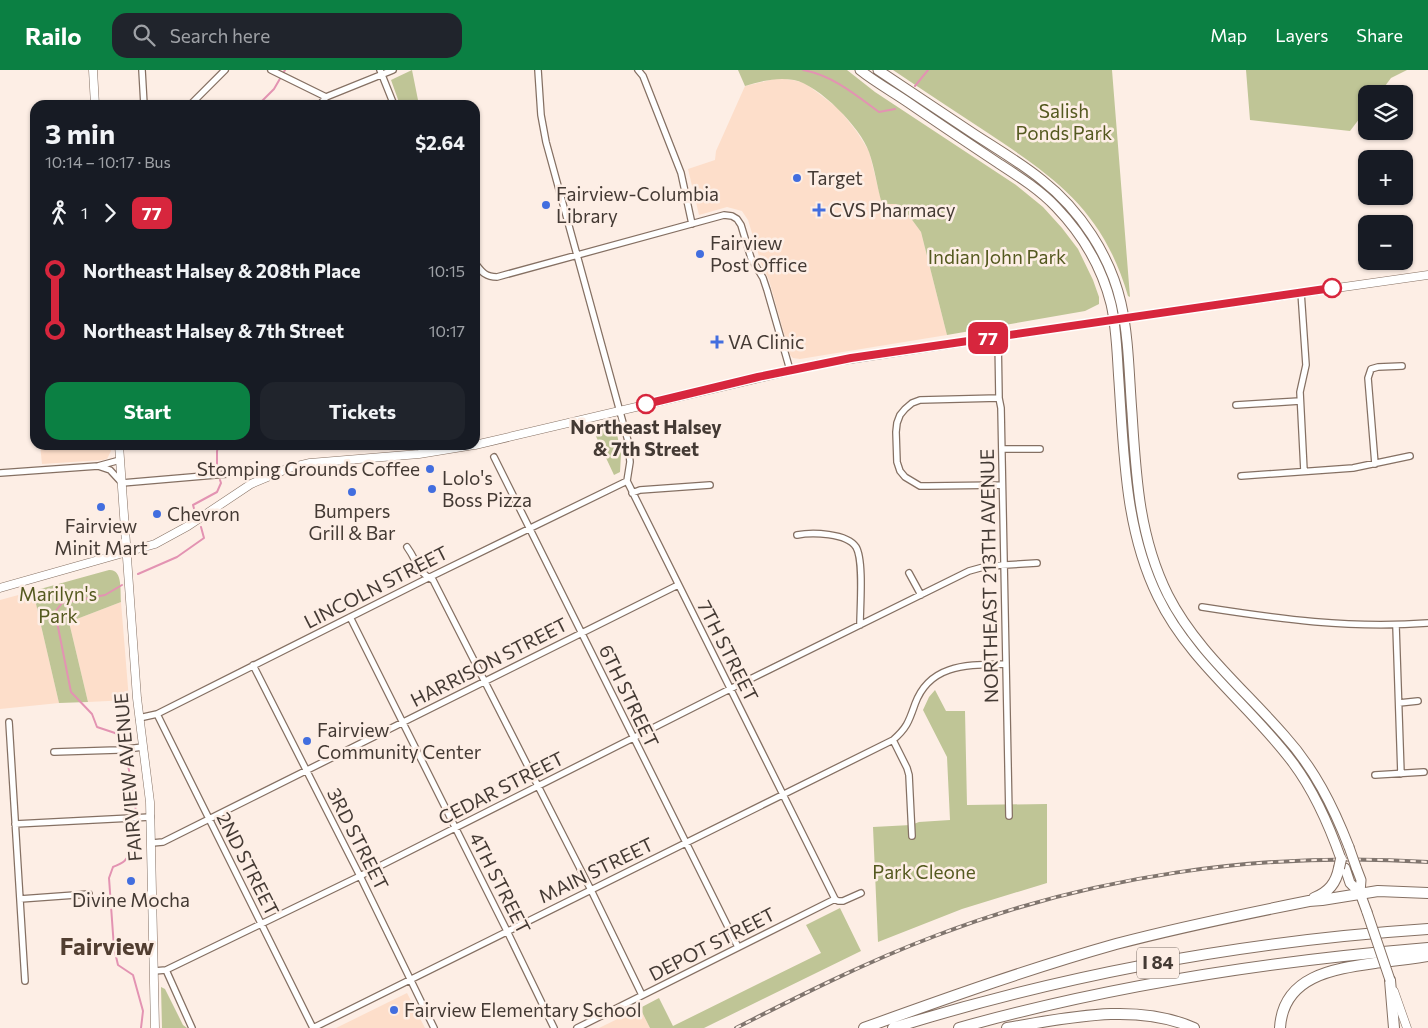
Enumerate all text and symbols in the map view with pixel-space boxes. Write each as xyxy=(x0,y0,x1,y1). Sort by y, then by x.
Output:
search box xyxy=(112,13,462,58)
text: Railo xyxy=(25,21,82,50)
icon: search xyxy=(130,21,158,49)
text: Search here xyxy=(170,24,270,47)
text: Map xyxy=(1210,24,1247,46)
text: Layers xyxy=(1275,24,1328,46)
text: Share xyxy=(1356,24,1403,46)
map controls xyxy=(1358,85,1413,270)
button: layers xyxy=(1358,85,1413,140)
park label: Salish Ponds Park xyxy=(1016,99,1112,144)
text: 3 min xyxy=(45,116,115,150)
text: $2.64 xyxy=(415,131,465,154)
button: + xyxy=(1358,150,1413,205)
text: 10:14 – 10:17 · Bus xyxy=(45,152,171,171)
place label: Target xyxy=(807,166,863,189)
marker: Target xyxy=(791,172,803,184)
place label: Fairview-Columbia Library xyxy=(556,182,719,227)
place label: CVS Pharmacy xyxy=(829,198,956,221)
icon: walk xyxy=(45,199,73,227)
icon: forward xyxy=(96,199,124,227)
marker: Fairview-Columbia Library xyxy=(540,199,552,211)
text: 77 xyxy=(142,202,162,224)
text: 1 xyxy=(81,203,88,222)
marker: CVS Pharmacy xyxy=(813,204,825,216)
button: − xyxy=(1358,215,1413,270)
place label: Fairview Post Office xyxy=(710,231,807,276)
park label: Indian John Park xyxy=(928,245,1066,268)
marker: Fairview Post Office xyxy=(694,248,706,260)
text: Northeast Halsey & 208th Place xyxy=(83,259,361,282)
text: 10:15 xyxy=(428,261,465,280)
unlabelled marker xyxy=(1322,278,1342,298)
text: Northeast Halsey & 7th Street xyxy=(83,319,344,342)
text: 10:17 xyxy=(429,321,465,340)
line badge: 77 xyxy=(966,322,1010,354)
text: 77 xyxy=(978,327,998,349)
place label: VA Clinic xyxy=(728,330,804,353)
marker: VA Clinic xyxy=(710,335,724,349)
button: Start xyxy=(45,382,250,440)
button: Tickets xyxy=(260,382,465,440)
marker: Northeast Halsey & 7th Street xyxy=(636,394,656,414)
place label: Northeast Halsey & 7th Street xyxy=(570,415,722,460)
street label: NORTHEAST 213TH AVENUE xyxy=(975,449,1002,703)
place label: Stomping Grounds Coffee xyxy=(197,457,420,480)
marker: Stomping Grounds Coffee xyxy=(424,463,436,475)
place label: Lolo's Boss Pizza xyxy=(442,466,532,511)
marker: Lolo's Boss Pizza xyxy=(426,483,438,495)
marker: Bumpers Grill & Bar xyxy=(346,486,358,498)
place label: Bumpers Grill & Bar xyxy=(308,499,396,544)
marker: Fairview Minit Mart xyxy=(95,501,107,513)
place label: Chevron xyxy=(167,502,240,525)
marker: Chevron xyxy=(151,508,163,520)
place label: Fairview Minit Mart xyxy=(54,514,148,559)
street label: LINCOLN STREET xyxy=(300,540,452,633)
park label: Marilyn's Park xyxy=(19,582,97,627)
street label: 7TH STREET xyxy=(693,596,764,705)
street label: HARRISON STREET xyxy=(406,612,571,711)
street label: 6TH STREET xyxy=(595,641,664,751)
street label: FAIRVIEW AVENUE xyxy=(109,692,146,862)
place label: Fairview Community Center xyxy=(317,718,482,763)
marker: Fairview Community Center xyxy=(301,735,313,747)
street label: CEDAR STREET xyxy=(434,746,567,829)
street label: 3RD STREET xyxy=(323,784,394,894)
street label: 2ND STREET xyxy=(213,808,284,919)
street label: 4TH STREET xyxy=(465,828,536,938)
street label: MAIN STREET xyxy=(535,832,657,907)
park label: Park Cleone xyxy=(872,860,976,883)
marker: Divine Mocha xyxy=(125,875,137,887)
place label: Divine Mocha xyxy=(72,888,190,911)
street label: DEPOT STREET xyxy=(645,902,779,985)
district label: Fairview xyxy=(60,931,154,960)
road number: I 84 xyxy=(1137,948,1179,978)
place label: Fairview Elementary School xyxy=(404,998,642,1021)
marker: Fairview Elementary School xyxy=(388,1004,400,1016)

